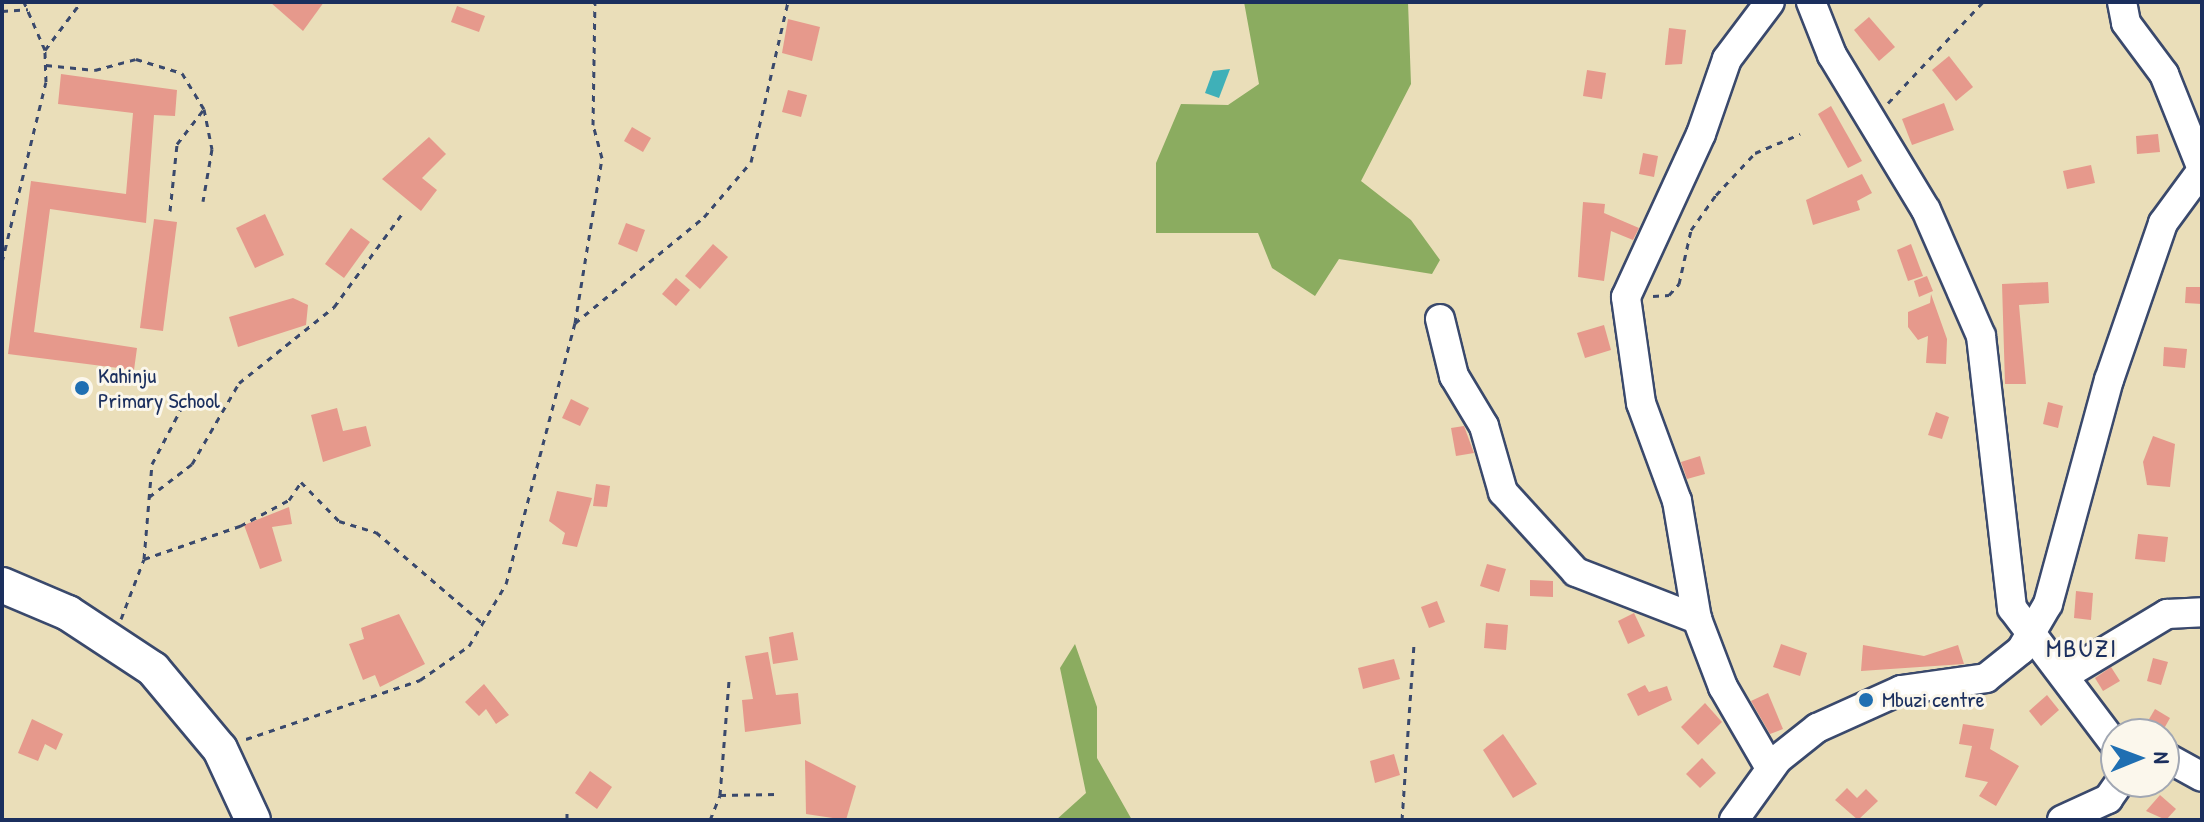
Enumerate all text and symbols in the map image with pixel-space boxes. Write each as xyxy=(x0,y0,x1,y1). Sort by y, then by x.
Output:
place label: Kahinju Primary School xyxy=(98,362,220,414)
marker: Kahinju Primary School xyxy=(73,379,91,397)
district label: MBUZI xyxy=(2046,632,2118,664)
place label: Mbuzi centre xyxy=(1882,687,1984,713)
marker: Mbuzi centre xyxy=(1857,691,1875,709)
north arrow xyxy=(2100,718,2180,798)
text: N xyxy=(2147,751,2177,764)

